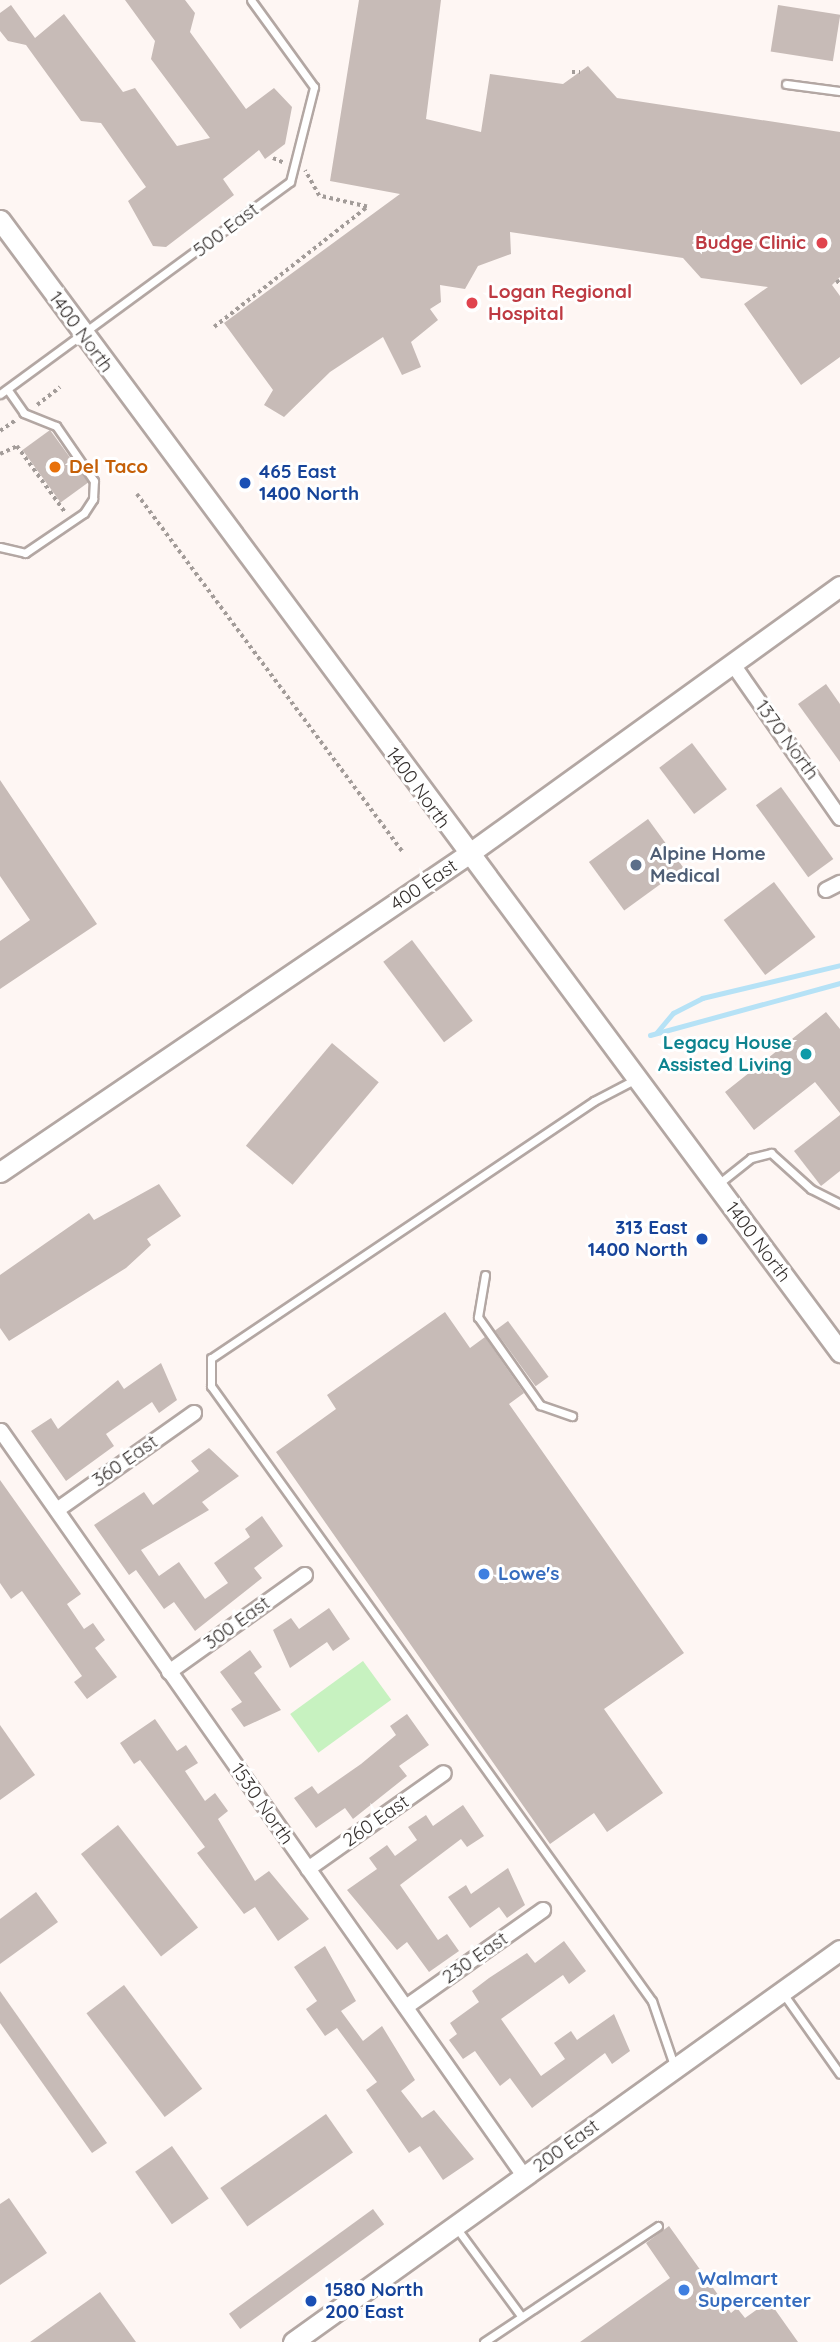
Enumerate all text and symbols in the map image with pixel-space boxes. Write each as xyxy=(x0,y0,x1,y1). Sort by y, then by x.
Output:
street label: 500 East xyxy=(189,198,263,262)
place label: Budge Clinic xyxy=(695,232,806,254)
marker: Budge Clinic xyxy=(812,233,832,253)
place label: Logan Regional Hospital xyxy=(488,281,632,325)
street label: 1400 North xyxy=(44,287,118,377)
marker: Logan Regional Hospital xyxy=(462,293,482,313)
place label: Del Taco xyxy=(69,456,148,478)
marker: Del Taco xyxy=(47,459,63,475)
place label: 465 East 1400 North xyxy=(259,461,359,505)
marker: 465 East 1400 North xyxy=(237,475,253,491)
street label: 1370 North xyxy=(750,696,824,784)
street label: 1400 North xyxy=(381,743,455,833)
place label: Alpine Home Medical xyxy=(650,843,766,887)
street label: 400 East xyxy=(386,854,462,916)
marker: Alpine Home Medical xyxy=(628,857,644,873)
place label: Legacy House Assisted Living xyxy=(658,1032,792,1076)
marker: Legacy House Assisted Living xyxy=(798,1046,814,1062)
street label: 1400 North xyxy=(720,1197,796,1287)
place label: 313 East 1400 North xyxy=(588,1217,688,1261)
marker: 313 East 1400 North xyxy=(694,1231,710,1247)
street label: 360 East xyxy=(88,1430,162,1492)
place label: Lowe's xyxy=(498,1563,560,1585)
marker: Lowe's xyxy=(476,1566,492,1582)
street label: 300 East xyxy=(200,1592,274,1654)
street label: 1530 North xyxy=(226,1759,298,1849)
street label: 260 East xyxy=(339,1790,413,1852)
street label: 230 East xyxy=(438,1927,512,1989)
street label: 200 East xyxy=(529,2114,603,2178)
place label: Walmart Supercenter xyxy=(698,2268,811,2312)
place label: 1580 North 200 East xyxy=(325,2279,424,2323)
marker: Walmart Supercenter xyxy=(676,2282,692,2298)
marker: 1580 North 200 East xyxy=(303,2293,319,2309)

